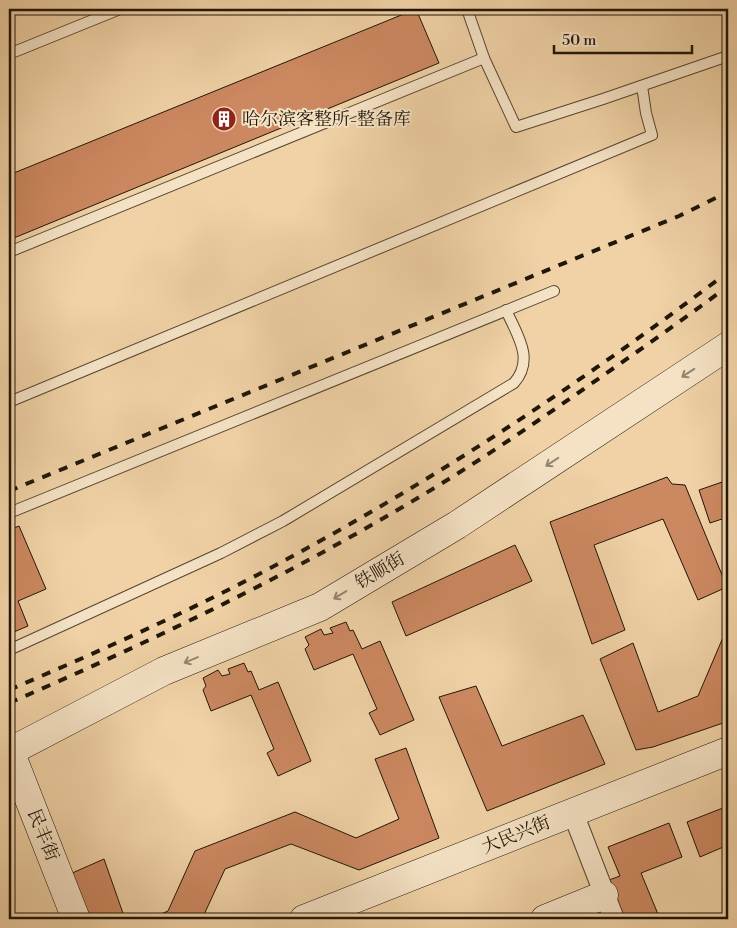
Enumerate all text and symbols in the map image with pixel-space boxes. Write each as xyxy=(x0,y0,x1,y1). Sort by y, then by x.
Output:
scale bar xyxy=(554,22,692,54)
text: 50 m xyxy=(562,31,596,50)
building icon: 哈尔滨客整所-整备库 xyxy=(211,106,237,132)
place label: 哈尔滨客整所-整备库 xyxy=(242,108,411,131)
one-way arrow xyxy=(681,368,695,378)
one-way arrow xyxy=(545,457,559,468)
street label: 铁顺街 xyxy=(351,547,409,595)
one-way arrow xyxy=(333,590,347,600)
one-way arrow xyxy=(184,656,199,665)
street label: 民丰街 xyxy=(22,806,64,864)
street label: 大民兴街 xyxy=(478,811,554,859)

